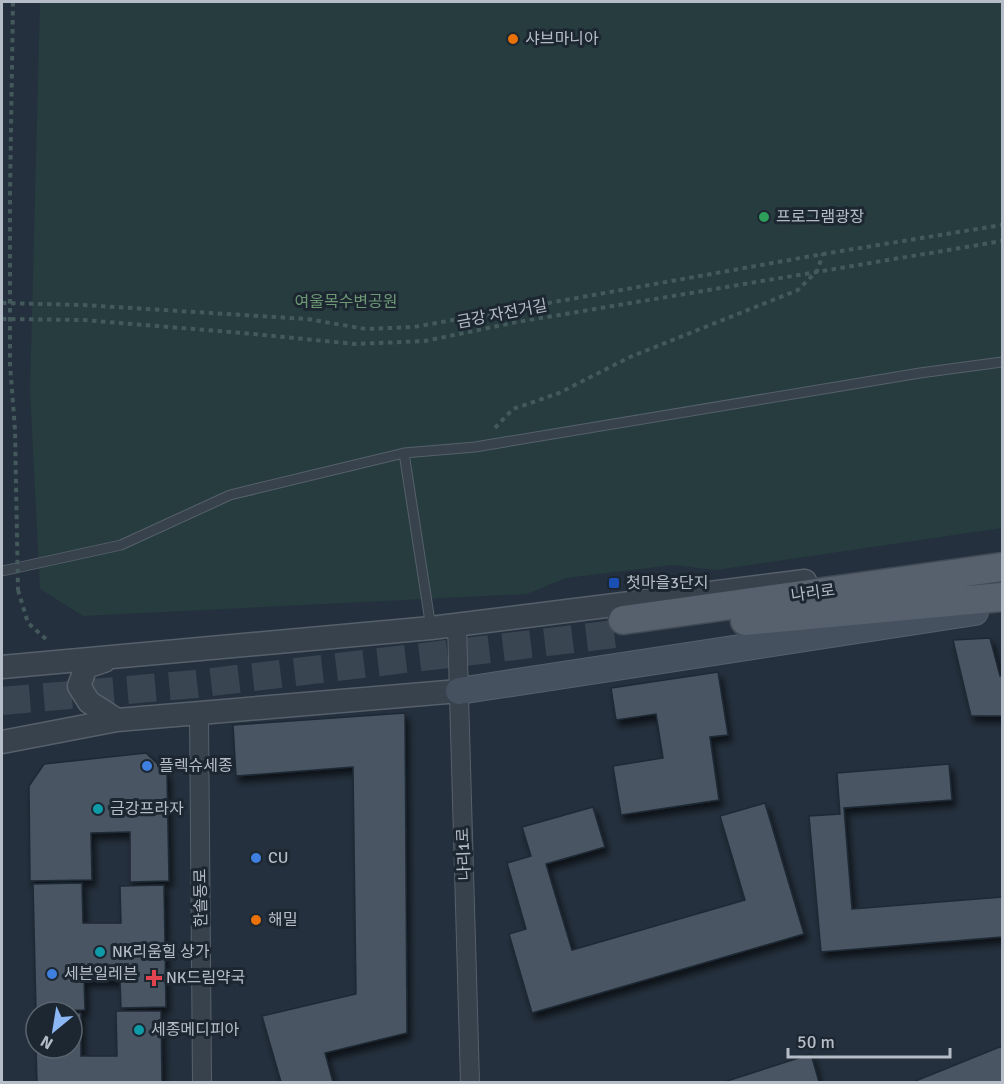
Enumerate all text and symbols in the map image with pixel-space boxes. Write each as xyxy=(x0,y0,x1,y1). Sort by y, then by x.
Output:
place label: 샤브마니아 xyxy=(525,29,599,49)
marker: 샤브마니아 xyxy=(506,32,520,46)
place label: 프로그램광장 xyxy=(776,207,865,227)
marker: 프로그램광장 xyxy=(757,210,771,224)
park label: 여울목수변공원 xyxy=(294,292,398,312)
street label: 금강 자전거길 xyxy=(455,295,549,333)
place label: 첫마을3단지 xyxy=(626,573,708,593)
marker: 첫마을3단지 xyxy=(607,576,621,590)
street label: 나리로 xyxy=(790,580,837,606)
place label: 플렉슈세종 xyxy=(159,756,233,776)
marker: 플렉슈세종 xyxy=(140,759,154,773)
place label: 금강프라자 xyxy=(110,799,184,819)
marker: 금강프라자 xyxy=(91,802,105,816)
street label: 나리1로 xyxy=(453,827,475,881)
place label: CU xyxy=(268,848,288,868)
marker: CU xyxy=(249,851,263,865)
street label: 한솔동로 xyxy=(190,868,212,928)
place label: 해밀 xyxy=(268,910,297,930)
marker: 해밀 xyxy=(249,913,263,927)
place label: NK리움힐 상가 xyxy=(112,942,210,962)
marker: NK리움힐 상가 xyxy=(93,945,107,959)
place label: 세븐일레븐 xyxy=(64,964,138,984)
marker: 세븐일레븐 xyxy=(45,967,59,981)
place label: NK드림약국 xyxy=(166,968,245,988)
marker: NK드림약국 xyxy=(147,971,161,985)
north arrow xyxy=(24,1000,84,1060)
place label: 세종메디피아 xyxy=(151,1020,240,1040)
scale bar xyxy=(788,1021,950,1059)
marker: 세종메디피아 xyxy=(132,1023,146,1037)
text: N xyxy=(37,1031,57,1054)
text: 50 m xyxy=(797,1031,835,1053)

